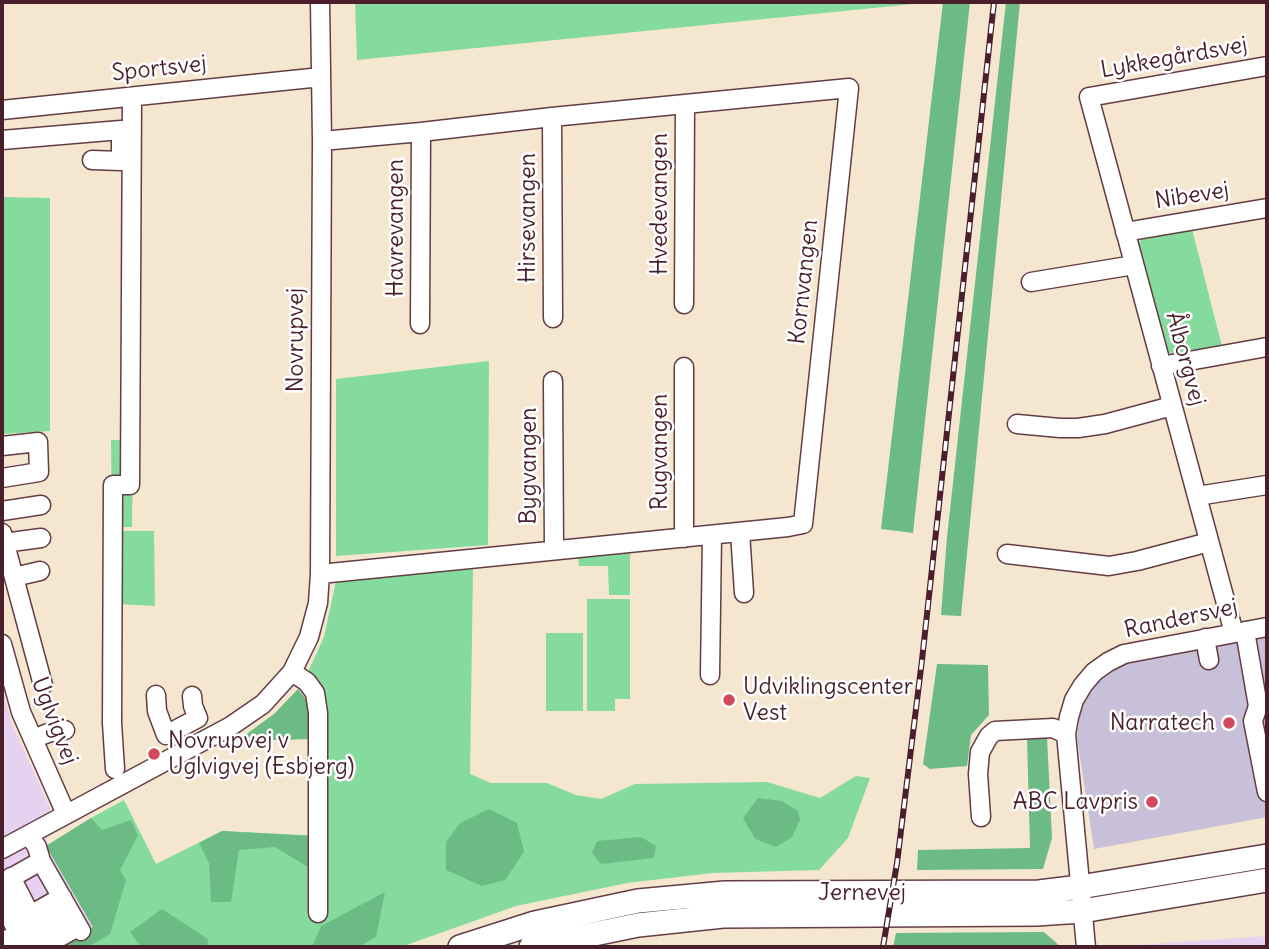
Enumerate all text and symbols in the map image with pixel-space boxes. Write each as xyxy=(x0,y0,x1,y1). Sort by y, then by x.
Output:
street label: Lykkegårdsvej xyxy=(1098,31,1250,85)
street label: Sportsvej xyxy=(110,50,208,88)
street label: Hvedevangen xyxy=(646,133,674,275)
street label: Hirsevangen xyxy=(514,153,542,283)
street label: Havrevangen xyxy=(382,159,410,297)
street label: Nibevej xyxy=(1153,177,1231,215)
street label: Kornvangen xyxy=(784,218,824,346)
street label: Novrupvej xyxy=(282,288,310,392)
street label: Ålborgvej xyxy=(1159,309,1211,409)
street label: Rugvangen xyxy=(646,394,674,510)
street label: Bygvangen xyxy=(515,407,543,525)
street label: Randersvej xyxy=(1122,594,1240,644)
street label: Uglvigvej xyxy=(25,673,83,769)
place label: Udviklingscenter Vest xyxy=(743,673,913,727)
marker: Udviklingscenter Vest xyxy=(721,692,737,708)
place label: Narratech xyxy=(1110,709,1215,737)
marker: Narratech xyxy=(1221,715,1237,731)
place label: Novrupvej v Uglvigvej (Esbjerg) xyxy=(168,727,354,781)
marker: Novrupvej v Uglvigvej (Esbjerg) xyxy=(146,746,162,762)
place label: ABC Lavpris xyxy=(1013,788,1138,816)
marker: ABC Lavpris xyxy=(1144,794,1160,810)
street label: Jernevej xyxy=(818,879,906,907)

